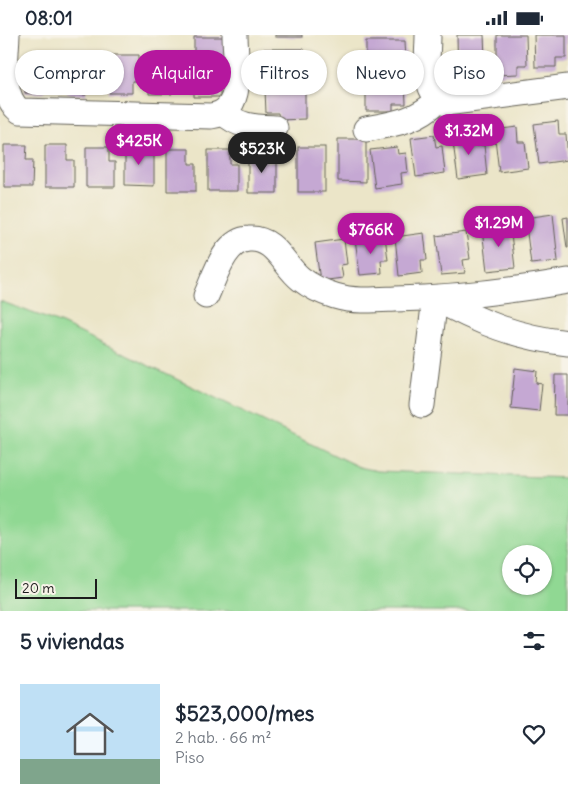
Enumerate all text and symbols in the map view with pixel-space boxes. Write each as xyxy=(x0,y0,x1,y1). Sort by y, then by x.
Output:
text: 08:01 xyxy=(25,6,73,30)
chip: Comprar xyxy=(15,50,124,95)
chip: Alquilar xyxy=(134,50,231,95)
chip: Filtros xyxy=(241,50,327,95)
chip: Nuevo xyxy=(337,50,424,95)
chip: Piso xyxy=(434,50,504,95)
pin: $1.32M xyxy=(428,113,510,156)
text: $1.32M xyxy=(444,120,494,140)
pin: $425K xyxy=(104,123,174,166)
text: $425K xyxy=(116,130,162,150)
pin: $523K xyxy=(227,131,297,174)
text: $523K xyxy=(239,138,285,158)
pin: $1.29M xyxy=(458,205,540,248)
text: $1.29M xyxy=(474,212,524,232)
pin: $766K xyxy=(336,213,406,255)
text: $766K xyxy=(349,219,393,239)
map controls xyxy=(502,545,552,595)
button: locate xyxy=(502,545,552,595)
scale bar xyxy=(15,576,98,599)
text: 20 m xyxy=(22,579,55,597)
icon: filters xyxy=(520,627,548,655)
text: 5 viviendas xyxy=(20,628,124,655)
text: $523,000/mes xyxy=(175,700,314,727)
icon: home xyxy=(60,704,120,764)
icon: heart xyxy=(520,720,548,748)
text: 2 hab. · 66 m² xyxy=(175,727,272,747)
text: Piso xyxy=(175,747,204,767)

